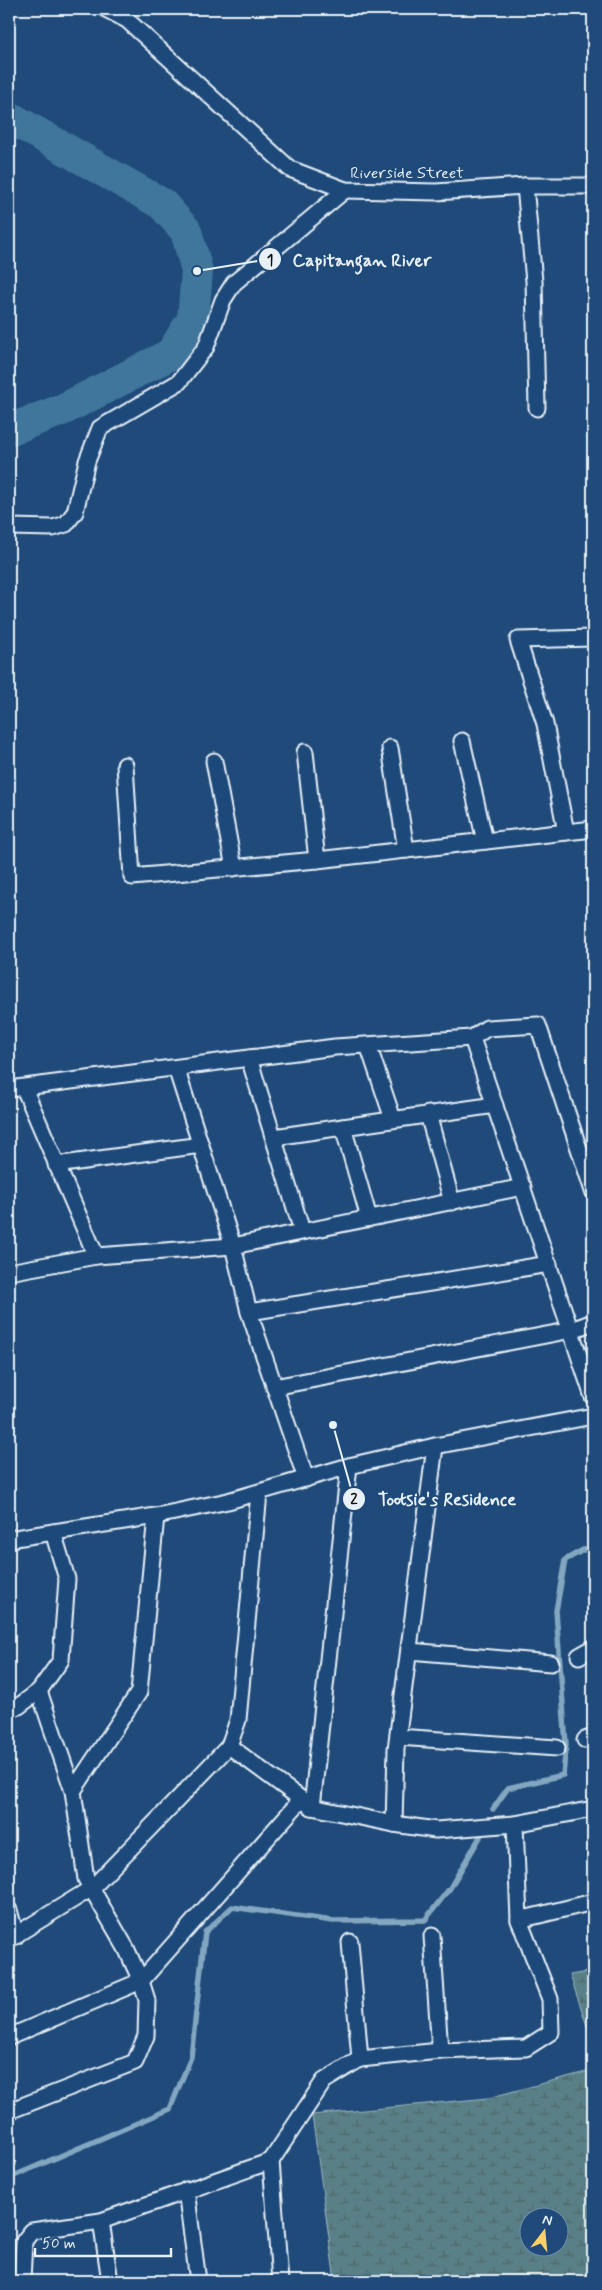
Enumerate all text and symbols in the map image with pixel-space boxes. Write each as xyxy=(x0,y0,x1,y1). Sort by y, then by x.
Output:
street label: Riverside Street xyxy=(350,163,464,184)
callout: Capitangan River xyxy=(258,243,441,276)
text: Capitangan River xyxy=(292,249,432,275)
text: 1 xyxy=(267,251,273,271)
callout: Tootsie's Residence xyxy=(341,1482,527,1515)
text: Tootsie's Residence xyxy=(378,1488,516,1512)
text: 2 xyxy=(350,1490,358,1510)
north arrow xyxy=(520,2208,570,2258)
text: N xyxy=(540,2211,554,2230)
scale bar xyxy=(35,2225,171,2257)
text: 50 m xyxy=(42,2234,76,2254)

